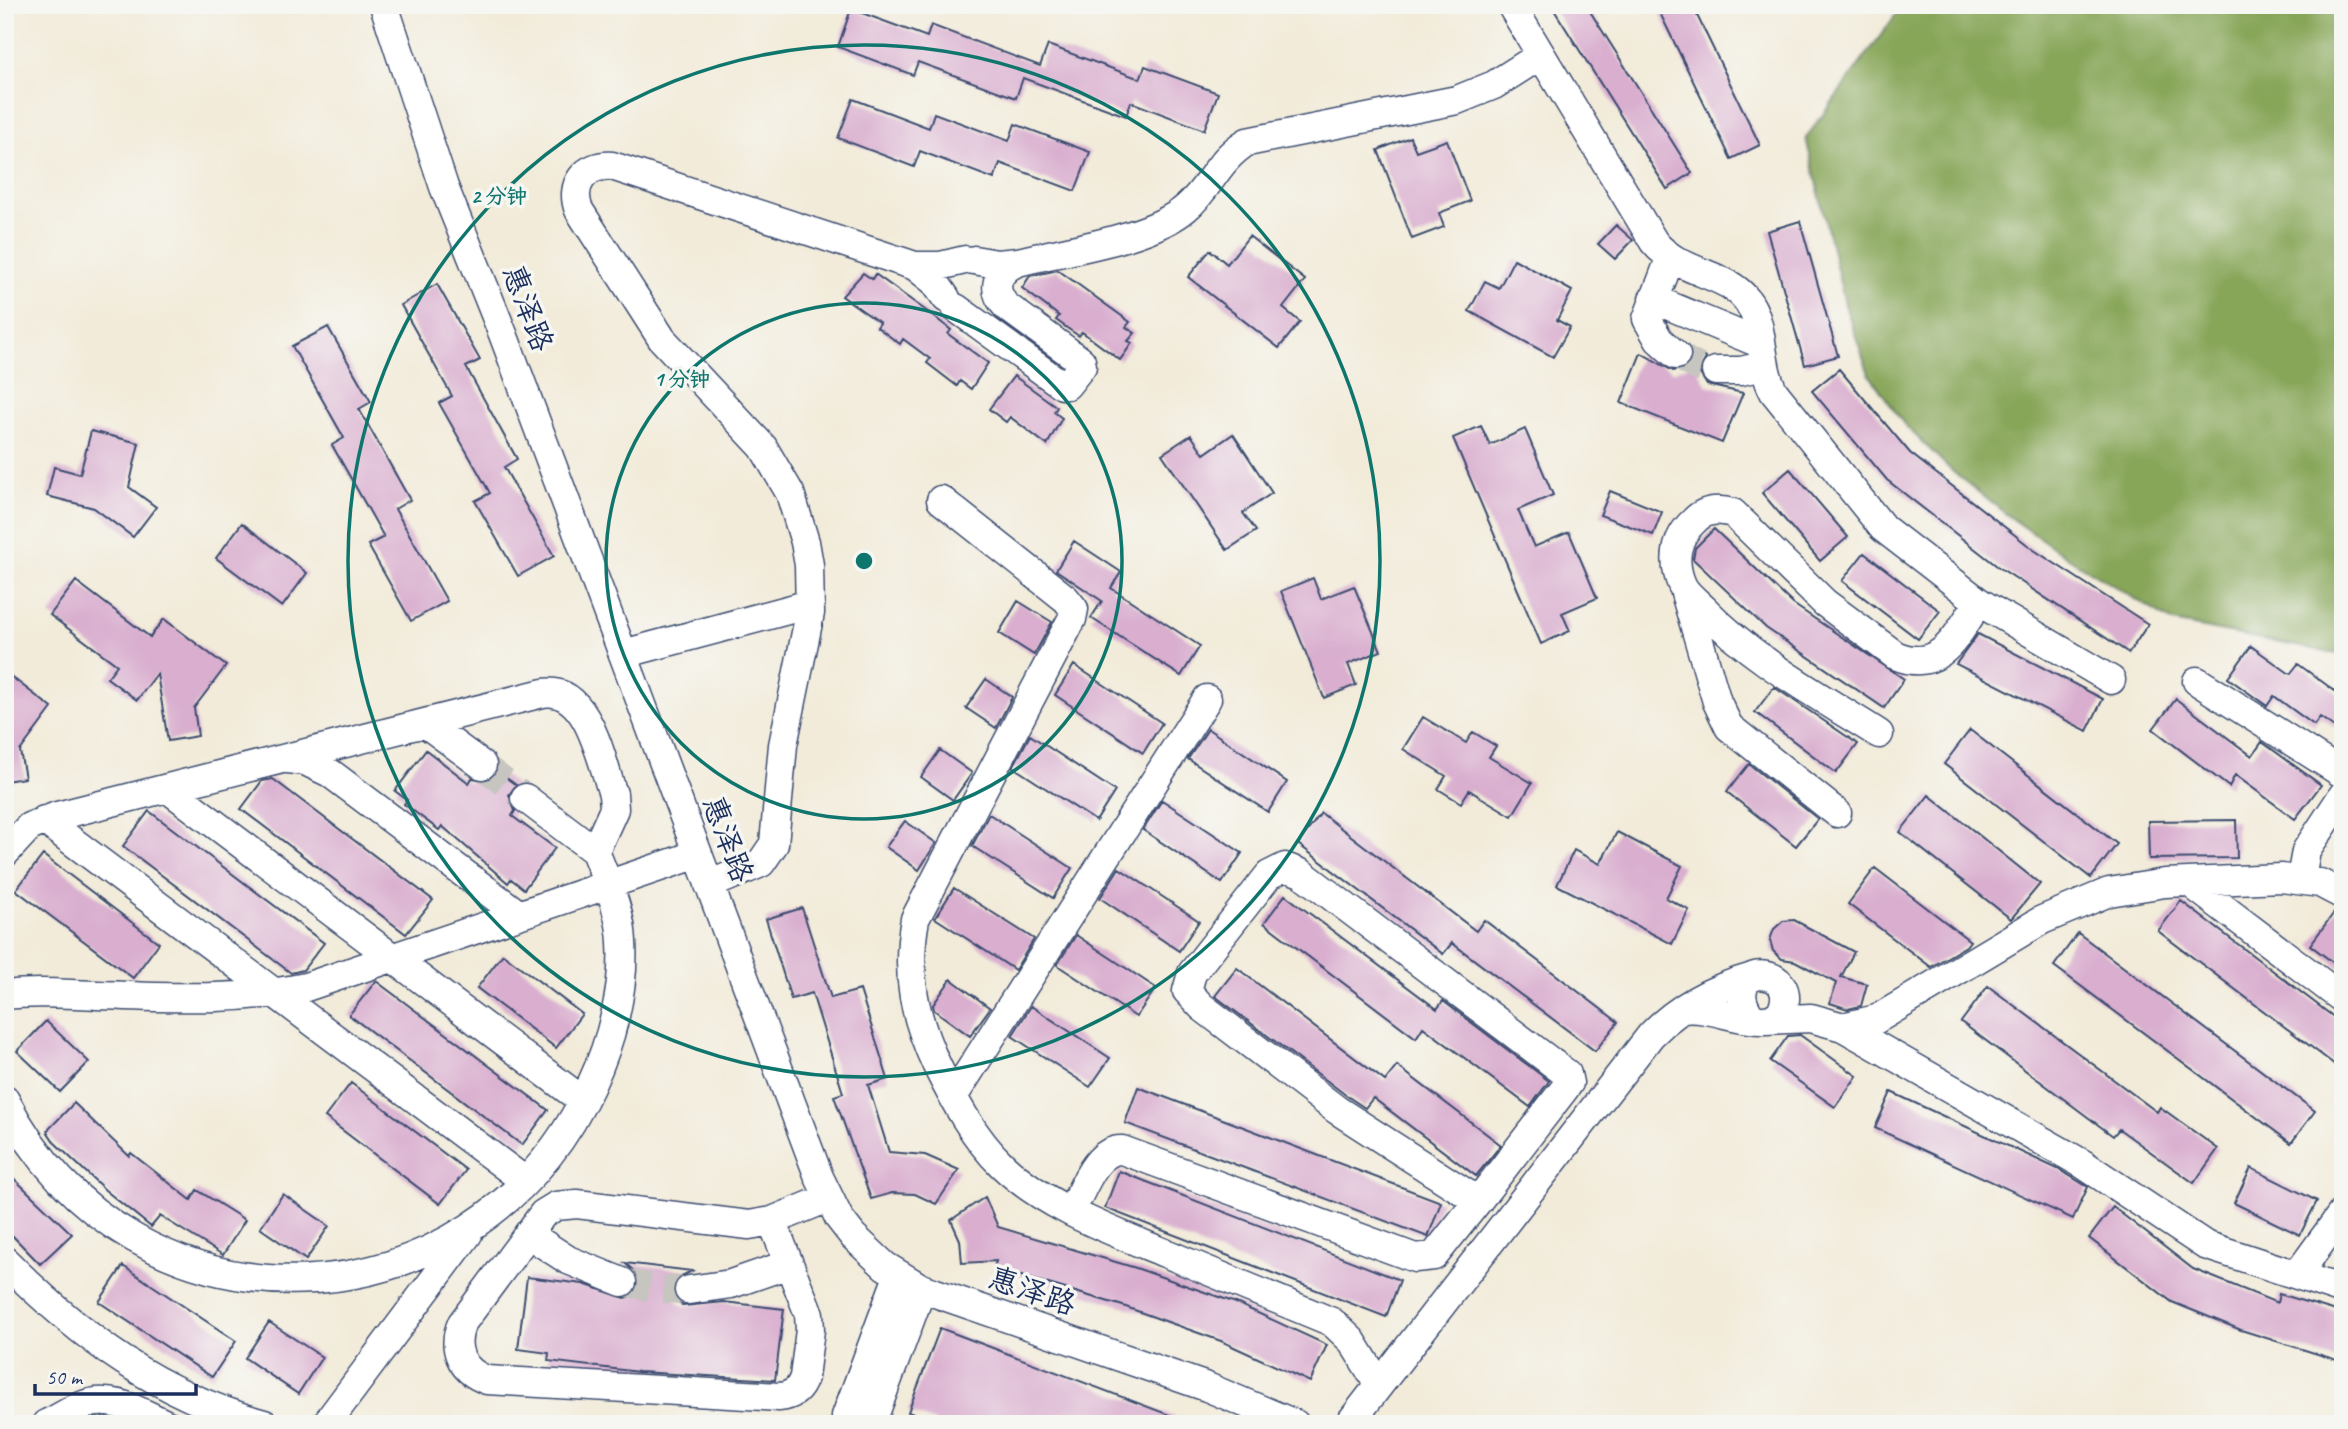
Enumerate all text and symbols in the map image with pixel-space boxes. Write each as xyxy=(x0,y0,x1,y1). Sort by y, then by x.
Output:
text: 2 分钟 xyxy=(471,183,527,209)
street label: 惠泽路 xyxy=(494,259,562,357)
text: 1 分钟 xyxy=(654,366,710,392)
centre of rings xyxy=(852,549,876,573)
street label: 惠泽路 xyxy=(694,790,762,888)
street label: 惠泽路 xyxy=(983,1258,1081,1324)
scale bar xyxy=(35,1352,196,1396)
text: 50 m xyxy=(46,1364,84,1390)

